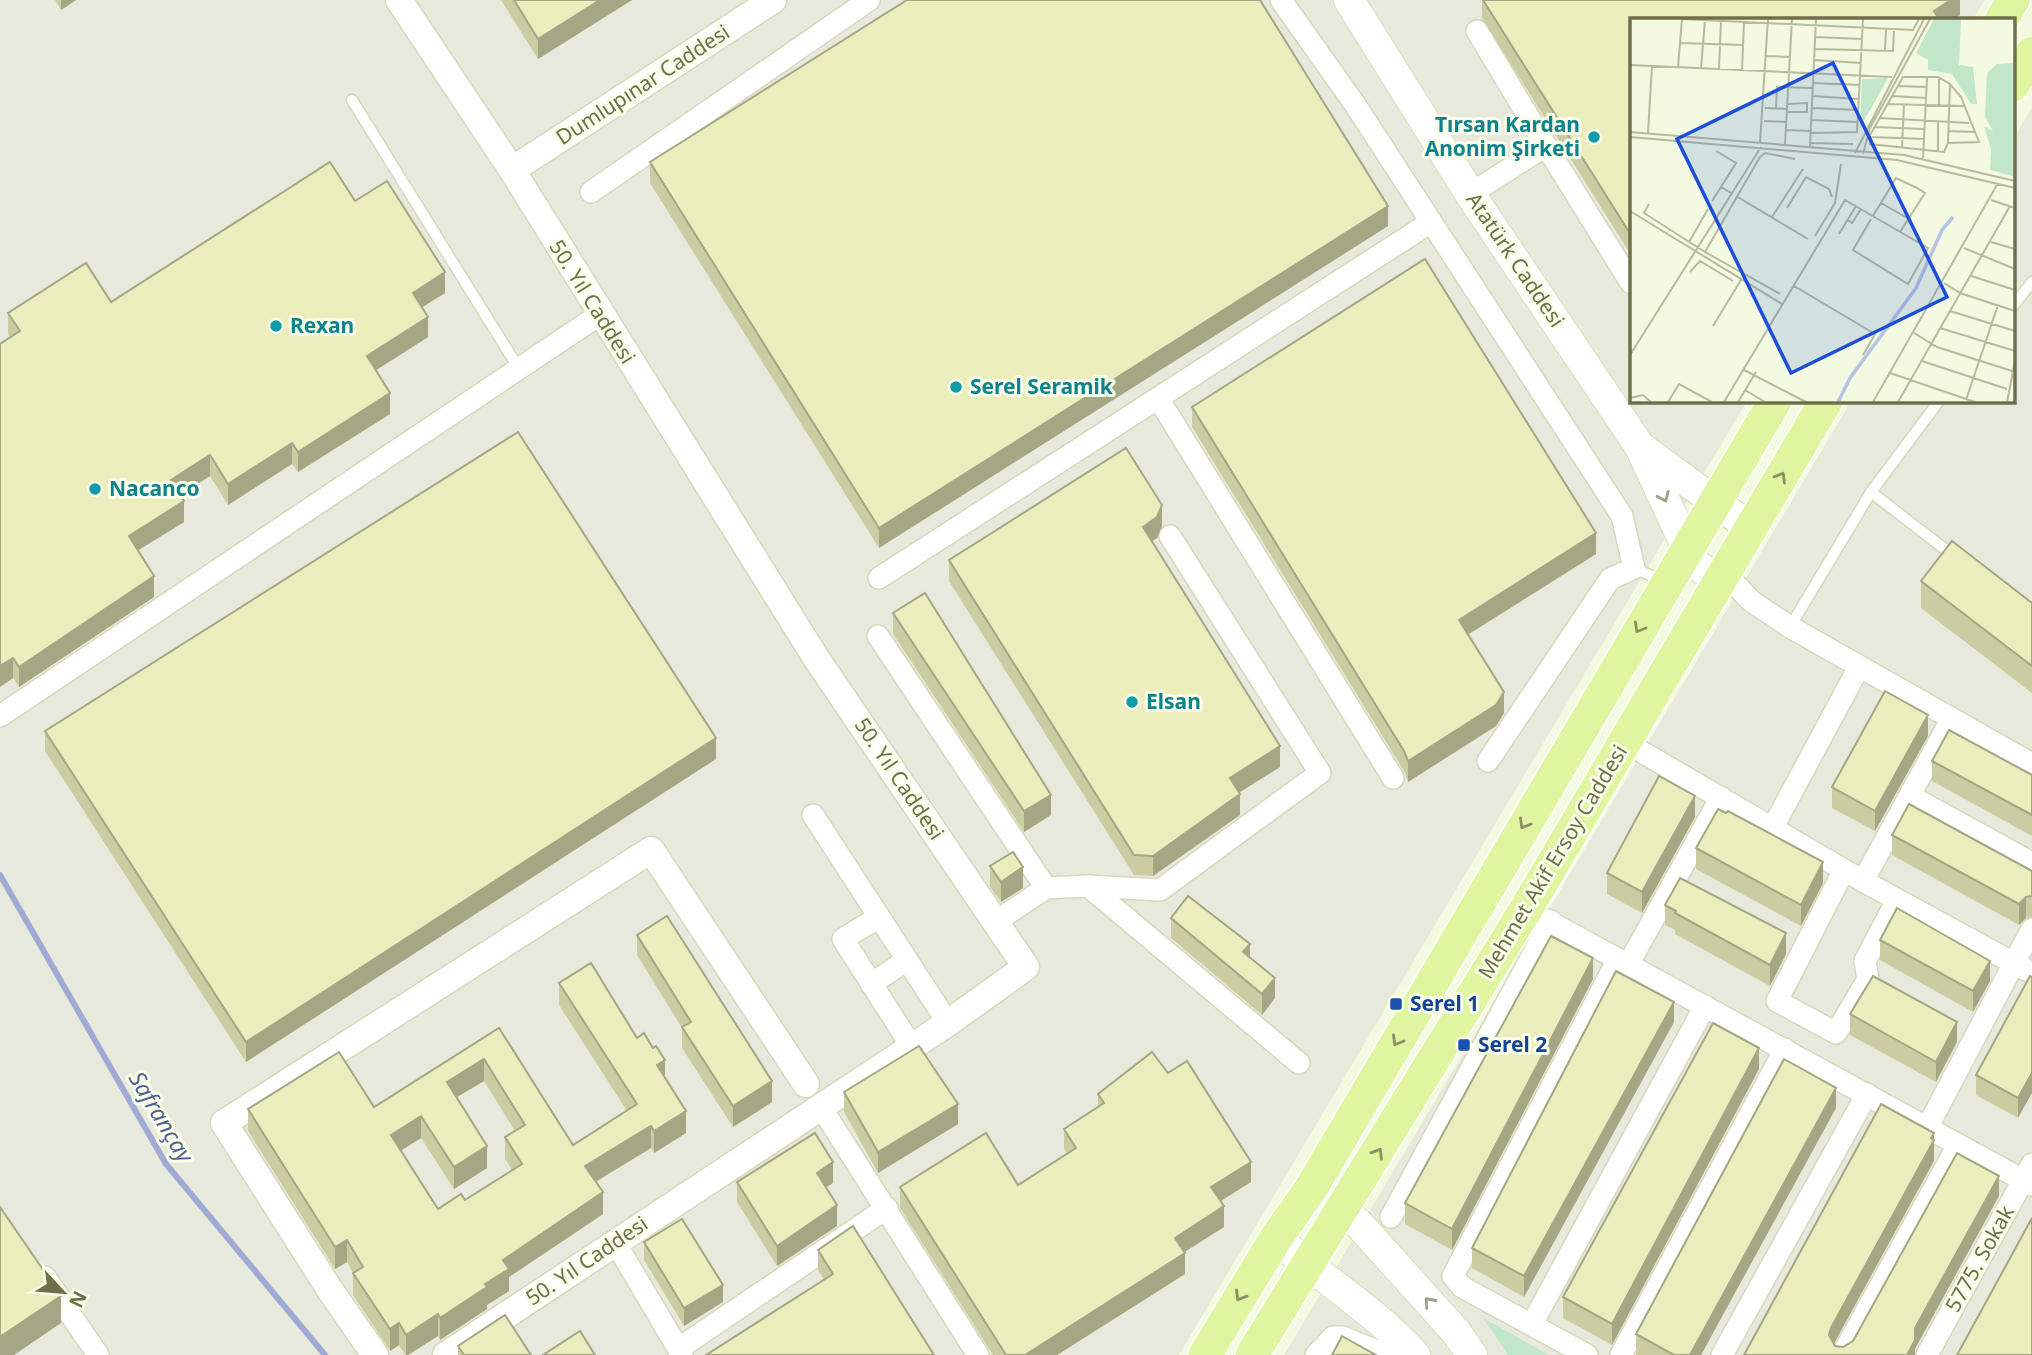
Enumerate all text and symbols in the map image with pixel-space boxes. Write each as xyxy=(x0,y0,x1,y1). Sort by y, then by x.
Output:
street label: Dumlupınar Caddesi xyxy=(550,17,735,151)
inset map xyxy=(1630,18,2014,402)
place label: Tırsan Kardan Anonim Şirketi xyxy=(1425,110,1580,162)
marker: Tırsan Kardan Anonim Şirketi xyxy=(1586,129,1602,145)
street label: Atatürk Caddesi xyxy=(1460,187,1571,332)
street label: 50. Yıl Caddesi xyxy=(543,234,642,369)
place label: Rexan xyxy=(290,311,354,339)
marker: Rexan xyxy=(268,318,284,334)
place label: Serel Seramik xyxy=(970,372,1114,400)
marker: Serel Seramik xyxy=(948,379,964,395)
one-way arrow xyxy=(1773,472,1786,485)
place label: Nacanco xyxy=(109,474,200,502)
marker: Nacanco xyxy=(87,481,103,497)
one-way arrow xyxy=(1656,490,1670,502)
one-way arrow xyxy=(1634,620,1647,633)
place label: Elsan xyxy=(1146,687,1201,715)
marker: Elsan xyxy=(1124,694,1140,710)
street label: 50. Yıl Caddesi xyxy=(849,712,951,845)
street label: Mehmet Akif Ersoy Caddesi xyxy=(1471,739,1633,984)
one-way arrow xyxy=(1519,816,1532,829)
place label: Serel 1 xyxy=(1410,989,1479,1017)
marker: Serel 1 xyxy=(1388,996,1404,1012)
place label: Serel 2 xyxy=(1478,1030,1547,1058)
one-way arrow xyxy=(1392,1034,1405,1047)
marker: Serel 2 xyxy=(1456,1037,1472,1053)
water label: Safrançay xyxy=(122,1065,202,1169)
one-way arrow xyxy=(1370,1147,1383,1160)
street label: 5775. Sokak xyxy=(1938,1200,2020,1317)
street label: 50. Yıl Caddesi xyxy=(520,1209,653,1311)
north arrow xyxy=(28,1257,98,1327)
text: N xyxy=(63,1287,93,1312)
one-way arrow xyxy=(1236,1289,1249,1302)
one-way arrow xyxy=(1425,1297,1437,1310)

